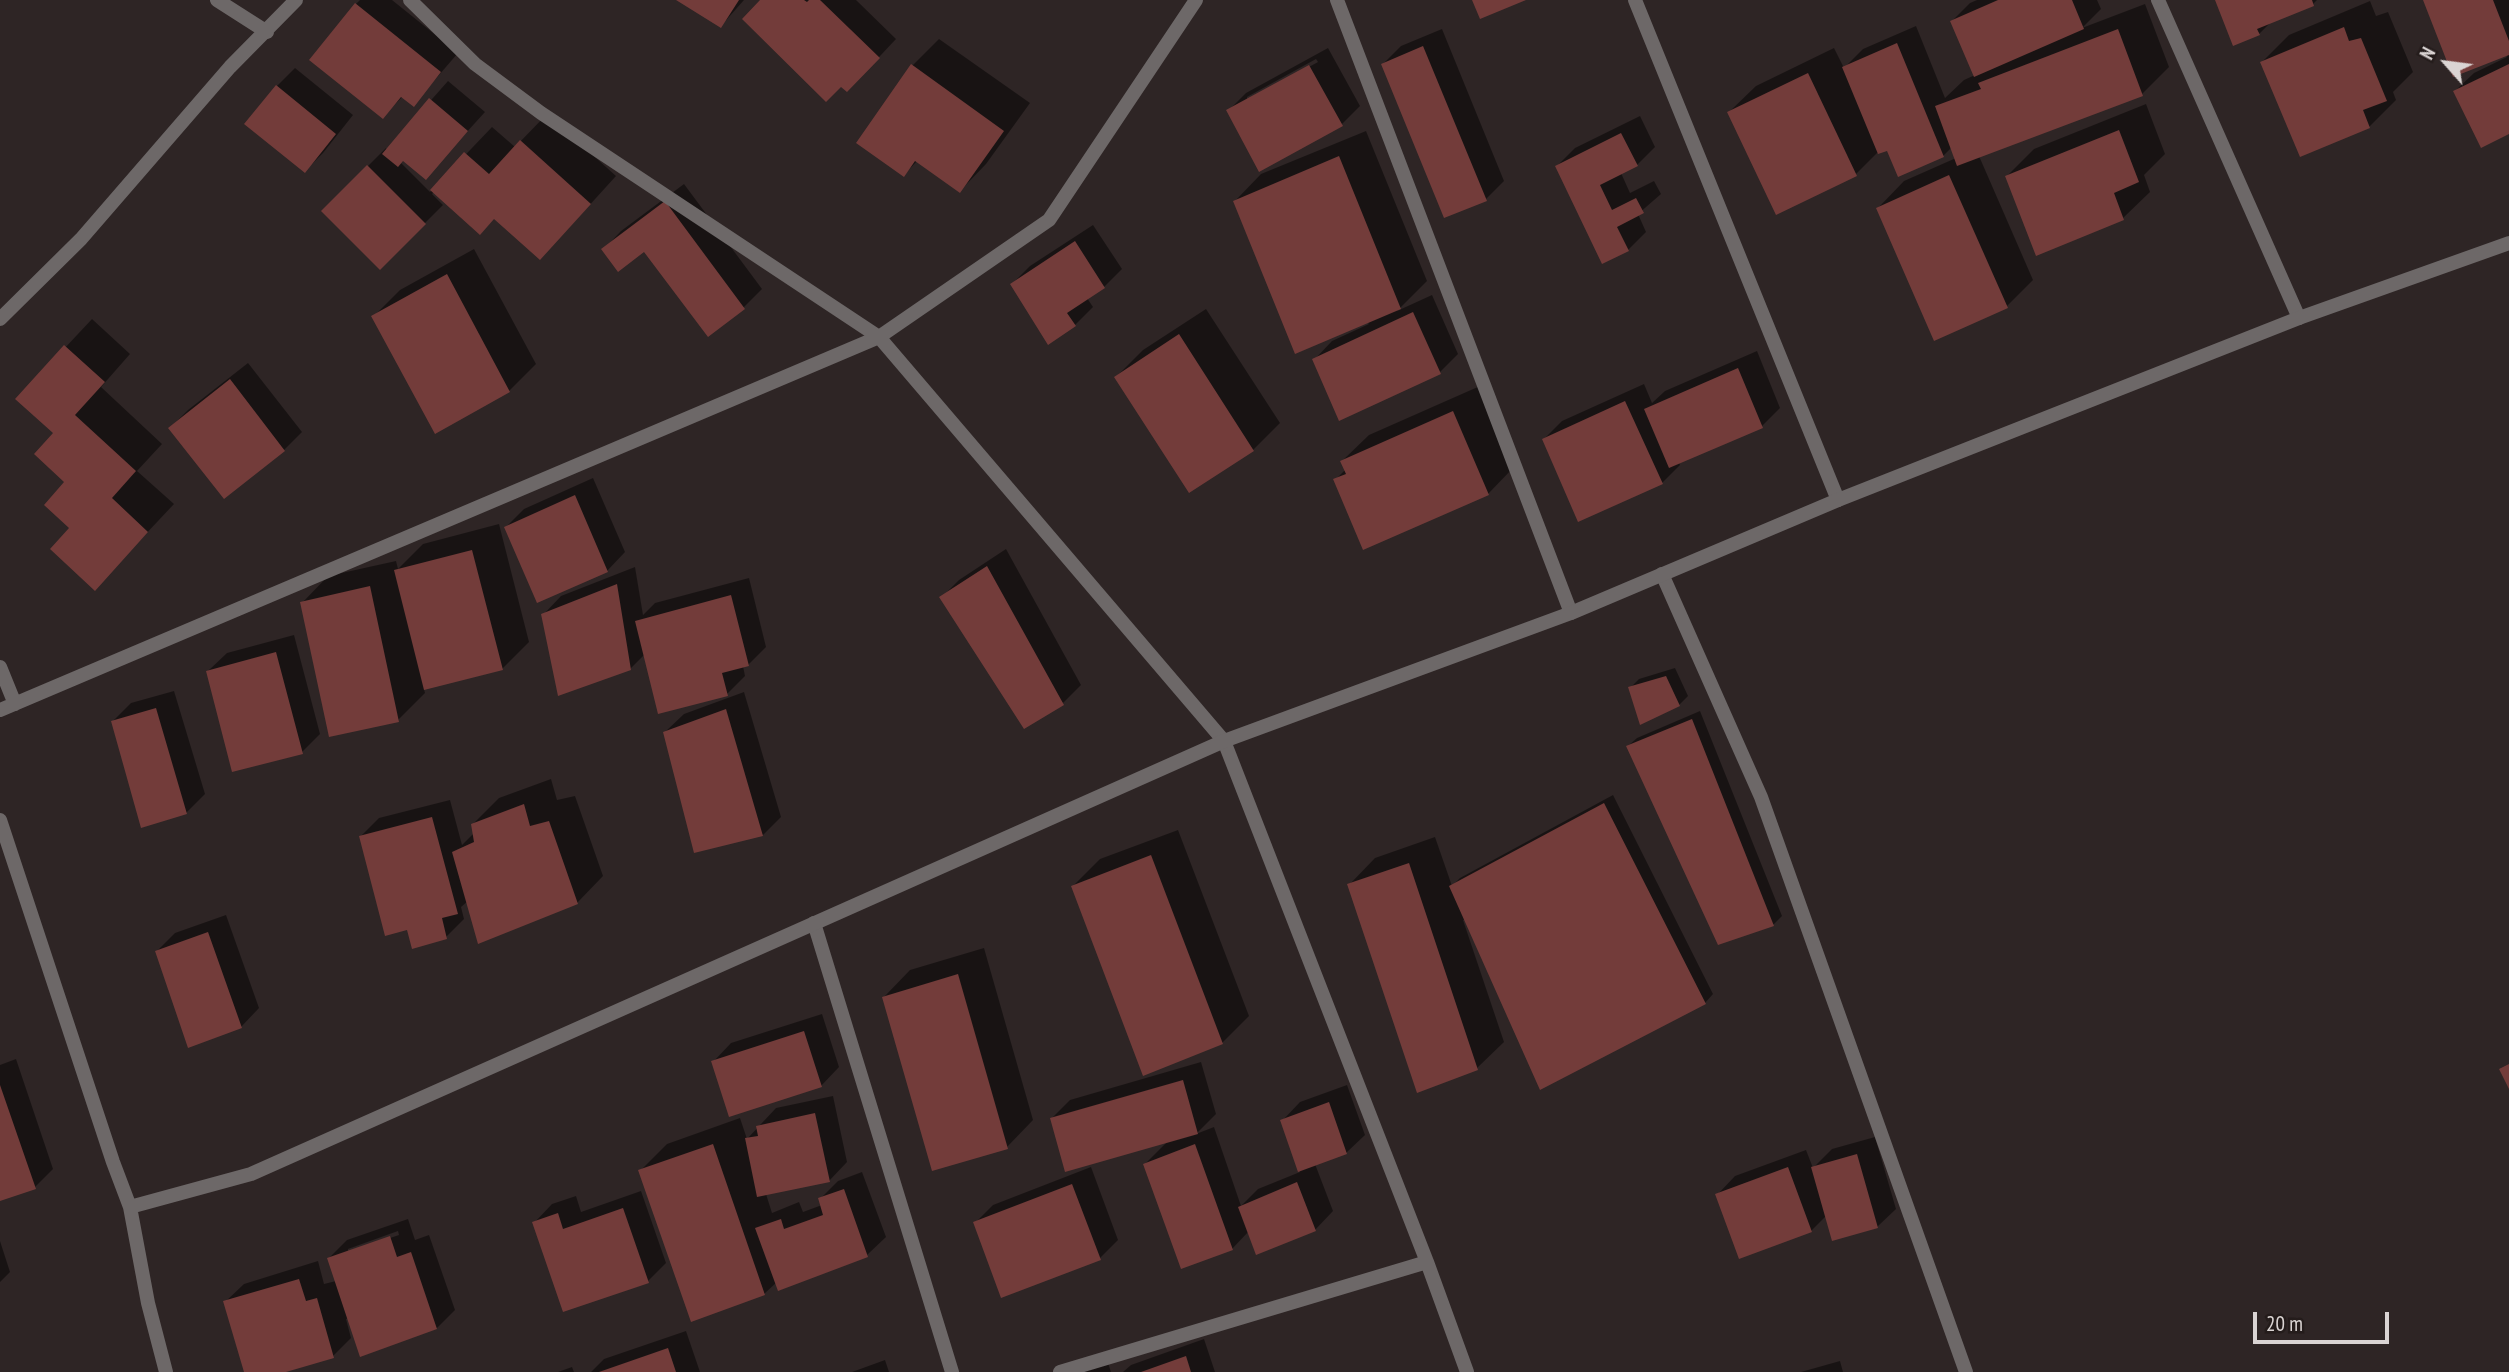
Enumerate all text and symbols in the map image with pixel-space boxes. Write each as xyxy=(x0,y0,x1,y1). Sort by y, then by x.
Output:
north arrow xyxy=(2411,28,2481,98)
text: N xyxy=(2414,43,2440,63)
scale bar xyxy=(2257,1298,2394,1342)
text: 20 m xyxy=(2266,1310,2303,1337)

